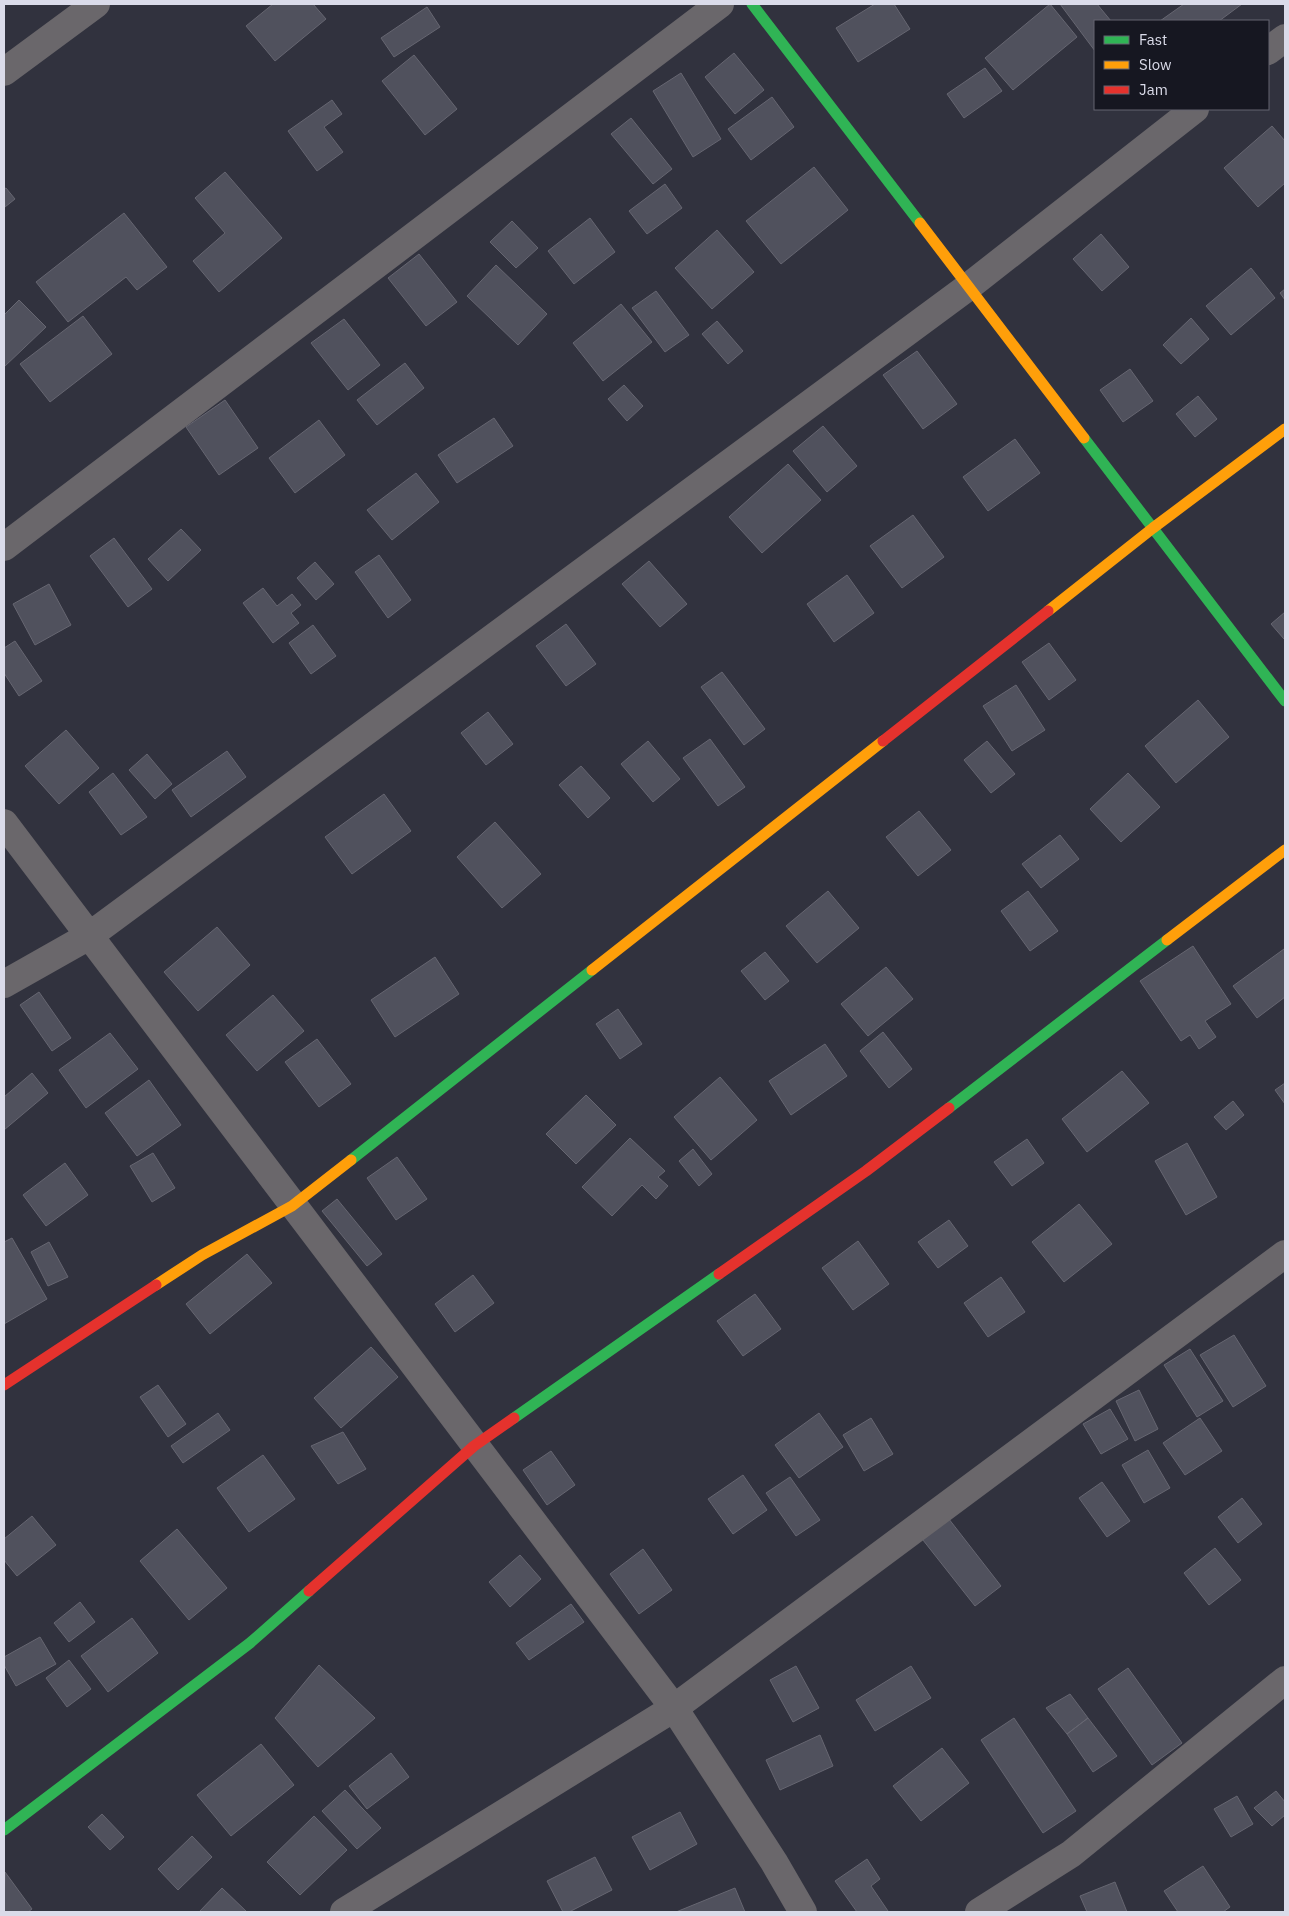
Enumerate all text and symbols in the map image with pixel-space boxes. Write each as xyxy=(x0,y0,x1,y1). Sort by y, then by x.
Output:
legend xyxy=(1094,20,1269,110)
text: Fast xyxy=(1139,30,1167,49)
text: Slow xyxy=(1139,55,1172,74)
text: Jam xyxy=(1139,80,1168,99)

